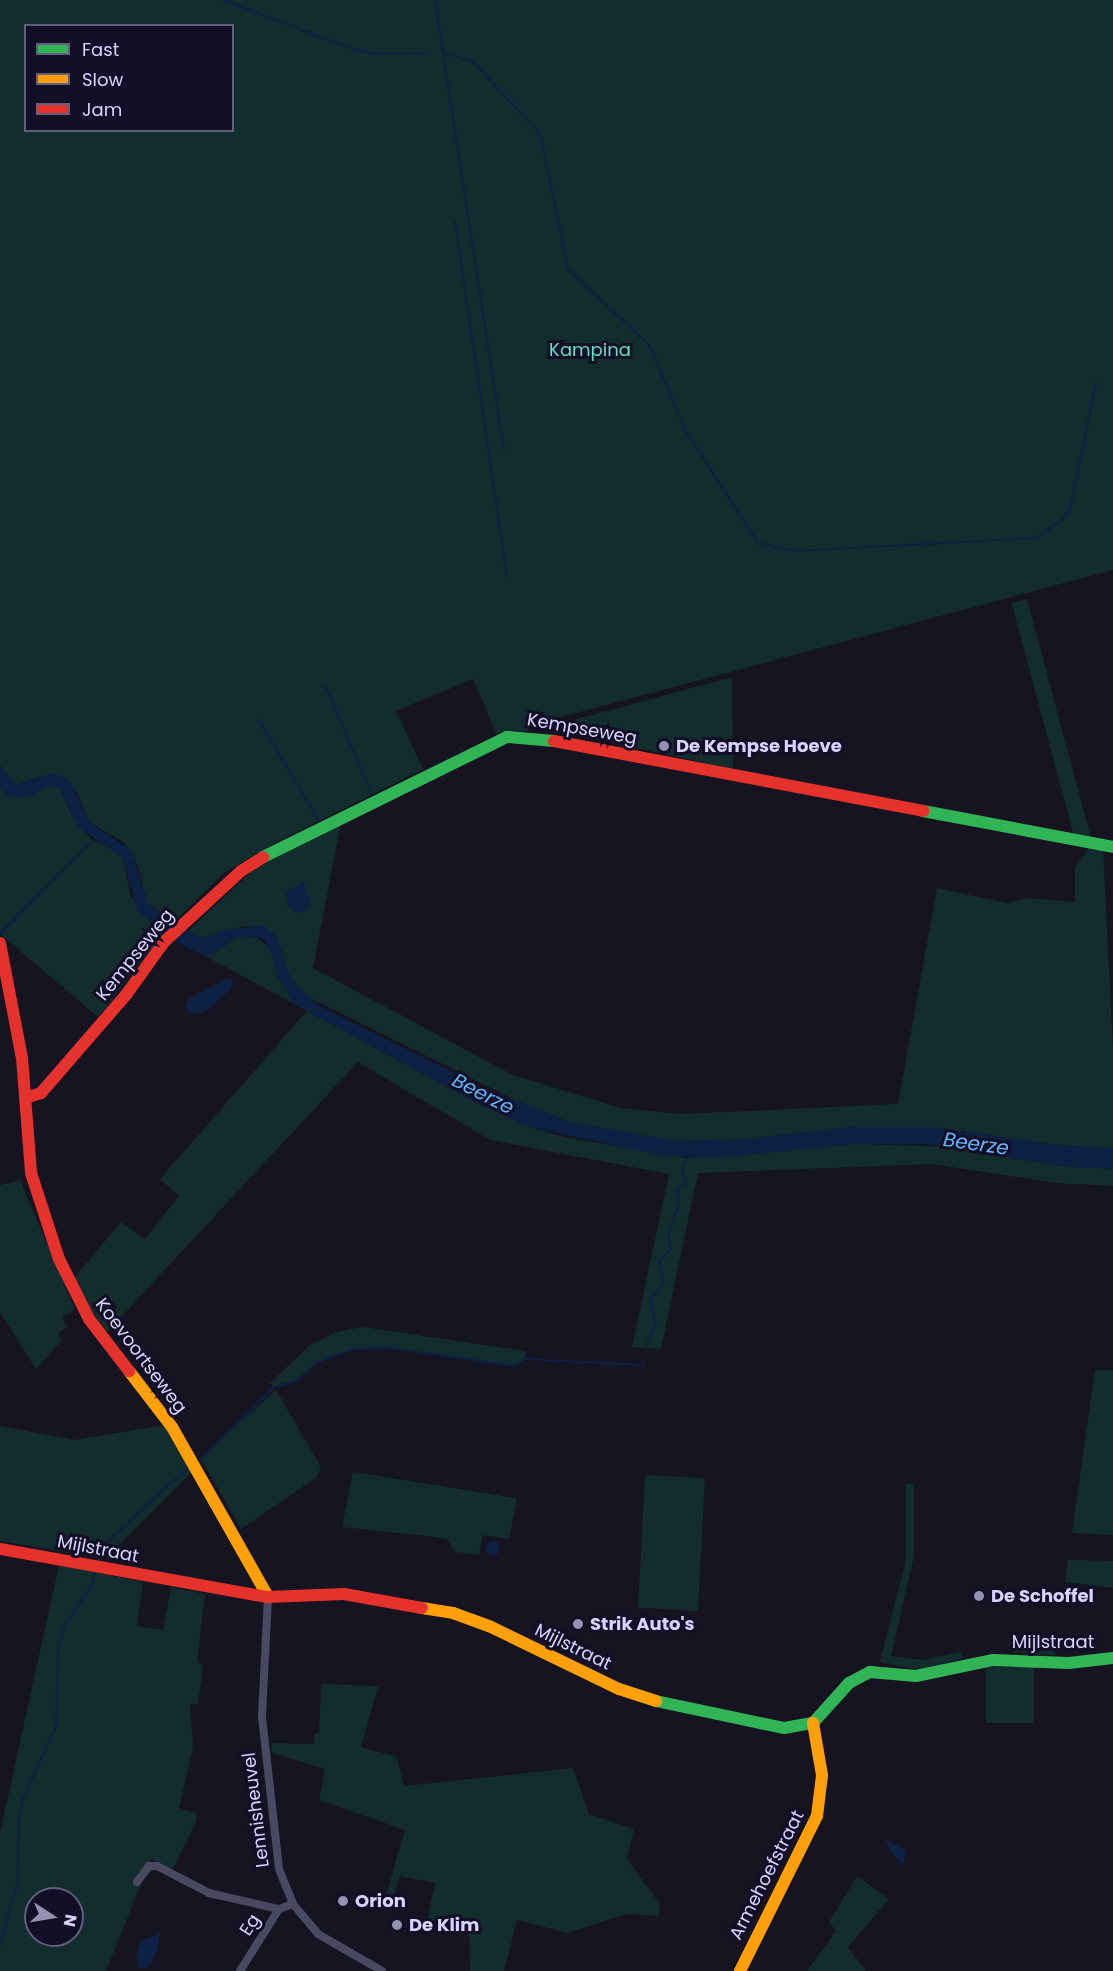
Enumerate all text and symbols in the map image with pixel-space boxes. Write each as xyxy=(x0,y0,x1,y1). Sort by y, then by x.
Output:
legend xyxy=(24,24,234,132)
text: Fast xyxy=(82,37,119,62)
text: Slow xyxy=(82,67,123,92)
text: Jam xyxy=(82,97,122,122)
park label: Kampina xyxy=(549,339,631,361)
street label: Kempseweg xyxy=(525,709,639,749)
place label: De Kempse Hoeve xyxy=(676,735,842,757)
marker: De Kempse Hoeve xyxy=(657,739,671,753)
street label: Kempseweg xyxy=(92,905,178,1005)
water label: Beerze xyxy=(448,1068,518,1120)
water label: Beerze xyxy=(942,1128,1010,1160)
street label: Koevoortseweg xyxy=(91,1294,191,1418)
street label: Mijlstraat xyxy=(56,1531,140,1567)
place label: De Schoffel xyxy=(991,1585,1094,1607)
marker: De Schoffel xyxy=(972,1589,986,1603)
place label: Strik Auto's xyxy=(590,1613,695,1635)
marker: Strik Auto's xyxy=(571,1617,585,1631)
street label: Mijlstraat xyxy=(531,1619,615,1675)
street label: Mijlstraat xyxy=(1012,1631,1094,1653)
street label: Lennisheuvel xyxy=(238,1751,274,1869)
street label: Armehoefstraat xyxy=(725,1807,809,1943)
north arrow xyxy=(24,1887,84,1947)
place label: Orion xyxy=(355,1890,406,1912)
marker: Orion xyxy=(336,1894,350,1908)
street label: Eg xyxy=(235,1910,265,1940)
text: N xyxy=(58,1912,83,1929)
place label: De Klim xyxy=(409,1914,479,1936)
marker: De Klim xyxy=(390,1918,404,1932)

